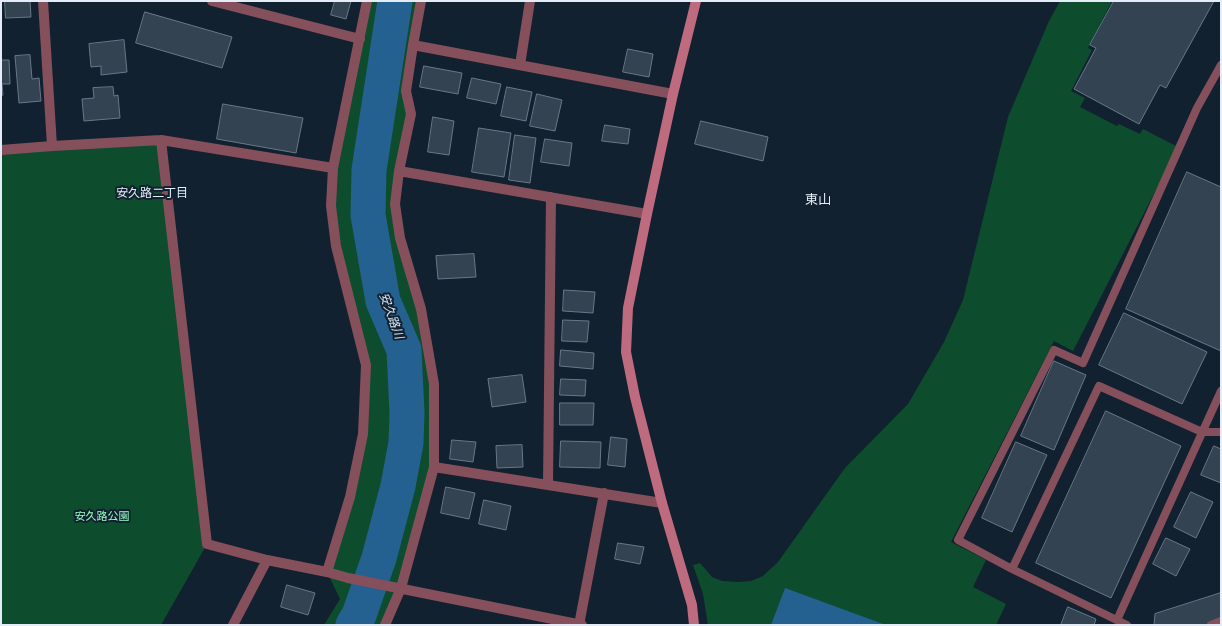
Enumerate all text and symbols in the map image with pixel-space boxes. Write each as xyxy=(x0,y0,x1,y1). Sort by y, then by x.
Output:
district label: 安久路二丁目 xyxy=(116,187,188,201)
district label: 東山 xyxy=(805,192,831,208)
water label: 安久路川 xyxy=(376,291,406,341)
park label: 安久路公園 xyxy=(75,510,129,524)

